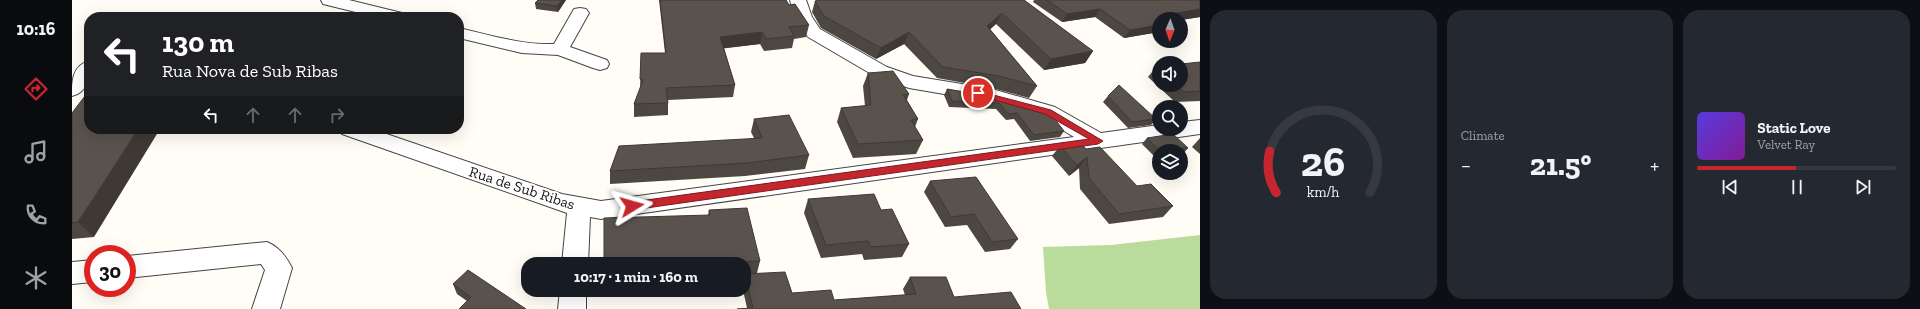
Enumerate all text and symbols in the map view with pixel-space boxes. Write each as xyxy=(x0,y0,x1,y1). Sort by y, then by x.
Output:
north arrow xyxy=(1152,12,1188,48)
map controls xyxy=(1152,12,1188,180)
text: 10:16 xyxy=(16,18,56,40)
text: 130 m xyxy=(162,26,234,59)
icon: left xyxy=(96,28,148,80)
button: sound xyxy=(1152,56,1188,92)
text: Rua Nova de Sub Ribas xyxy=(162,60,338,82)
icon: directions xyxy=(22,75,50,103)
pin xyxy=(961,76,995,110)
icon: arrive xyxy=(967,82,989,104)
button: search xyxy=(1152,100,1188,136)
icon: left xyxy=(200,104,222,126)
icon: ahead xyxy=(242,104,264,126)
icon: ahead xyxy=(284,104,306,126)
icon: right xyxy=(326,104,348,126)
text: Static Love xyxy=(1757,119,1830,137)
text: Climate xyxy=(1461,128,1505,143)
text: 26 xyxy=(1301,136,1346,186)
text: Velvet Ray xyxy=(1757,137,1815,152)
icon: music xyxy=(22,138,50,166)
button: layers xyxy=(1152,144,1188,180)
text: 21.5° xyxy=(1530,147,1591,183)
text: − xyxy=(1461,152,1471,179)
text: + xyxy=(1650,152,1659,179)
street label: Rua de Sub Ribas xyxy=(467,162,577,214)
icon: previous xyxy=(1719,176,1741,198)
icon: pause xyxy=(1786,176,1808,198)
icon: next xyxy=(1852,176,1874,198)
text: km/h xyxy=(1307,183,1340,200)
position arrow xyxy=(611,185,653,227)
icon: phone xyxy=(22,201,50,229)
speed limit sign: 30 xyxy=(84,245,136,297)
icon: climate xyxy=(22,264,50,292)
text: 10:17 · 1 min · 160 m xyxy=(574,268,698,286)

